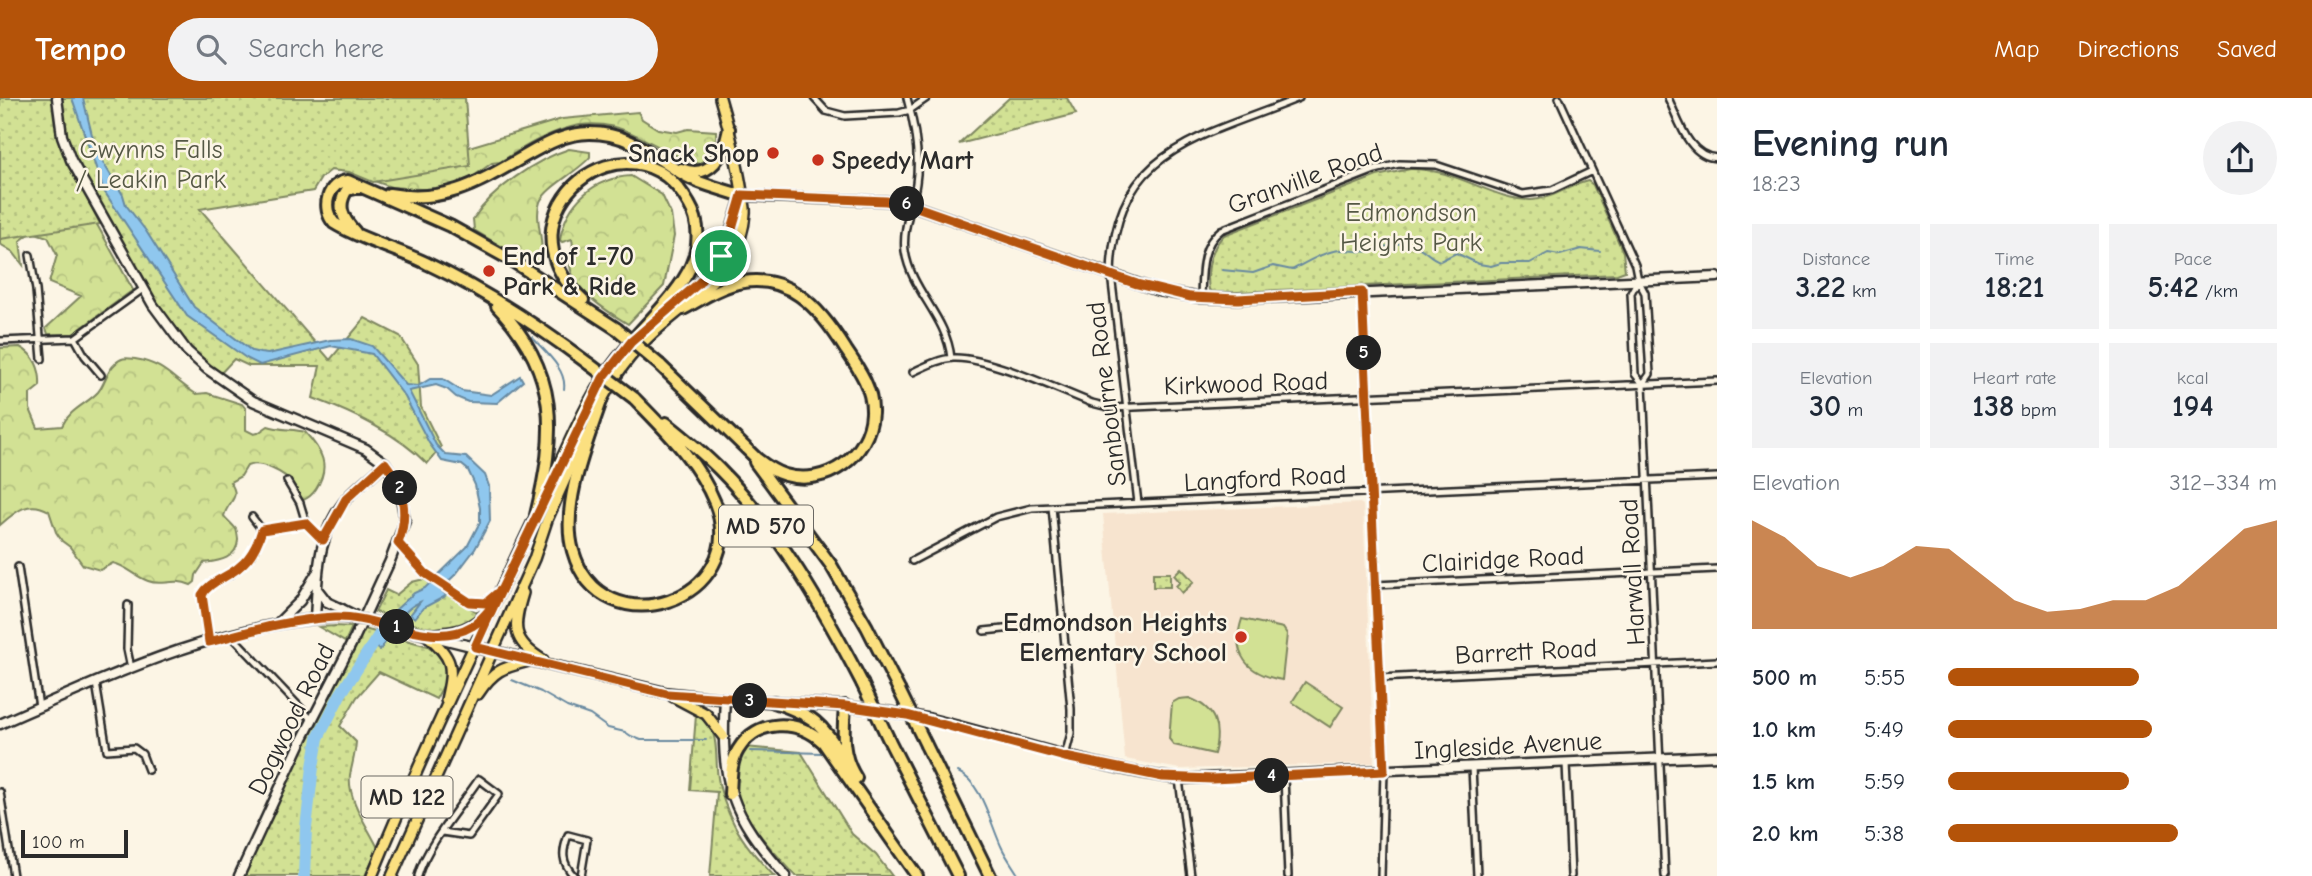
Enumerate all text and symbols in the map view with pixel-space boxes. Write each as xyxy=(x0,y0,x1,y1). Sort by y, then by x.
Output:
search box xyxy=(168,18,658,81)
text: Tempo xyxy=(35,30,126,68)
icon: search xyxy=(192,30,230,68)
text: Search here xyxy=(248,34,384,64)
text: Map xyxy=(1994,35,2040,63)
text: Directions xyxy=(2078,35,2179,63)
text: Saved xyxy=(2217,35,2277,63)
button: share xyxy=(2203,121,2277,195)
text: Evening run xyxy=(1752,122,1949,166)
park label: Gwynns Falls / Leakin Park xyxy=(76,135,227,195)
street label: Granville Road xyxy=(1224,137,1387,221)
place label: Snack Shop xyxy=(628,139,759,169)
marker: Snack Shop xyxy=(765,145,781,161)
place label: Speedy Mart xyxy=(832,146,974,176)
marker: Speedy Mart xyxy=(810,152,826,168)
text: 18:23 xyxy=(1752,170,1801,197)
pin: 6 xyxy=(890,186,925,222)
text: 6 xyxy=(902,192,911,214)
park label: Edmondson Heights Park xyxy=(1340,198,1482,258)
pin xyxy=(691,226,751,286)
icon: arrive xyxy=(702,237,740,275)
place label: End of I-70 Park & Ride xyxy=(503,242,637,302)
text: Distance xyxy=(1802,248,1870,270)
text: Time xyxy=(1995,248,2034,270)
text: Pace xyxy=(2174,248,2212,270)
marker: End of I-70 Park & Ride xyxy=(481,263,497,279)
text: 3.22 xyxy=(1795,270,1846,305)
text: 18:21 xyxy=(1984,270,2045,305)
text: 5:42 xyxy=(2147,270,2199,305)
text: km xyxy=(1846,280,1877,302)
text: /km xyxy=(2199,280,2238,302)
street label: Sanbourne Road xyxy=(1081,300,1133,488)
pin: 5 xyxy=(1346,336,1382,370)
text: 5 xyxy=(1358,341,1369,363)
street label: Kirkwood Road xyxy=(1163,366,1329,402)
text: Elevation xyxy=(1800,367,1873,389)
text: Heart rate xyxy=(1973,367,2056,389)
text: kcal xyxy=(2177,367,2209,389)
text: 30 xyxy=(1809,389,1841,424)
text: 138 xyxy=(1972,389,2014,424)
text: 194 xyxy=(2172,389,2214,424)
text: m xyxy=(1841,399,1863,421)
text: bpm xyxy=(2014,399,2057,421)
street label: Langford Road xyxy=(1183,460,1347,498)
text: Elevation xyxy=(1752,469,1840,496)
text: 312–334 m xyxy=(2169,469,2277,496)
pin: 2 xyxy=(382,470,418,506)
text: 2 xyxy=(395,476,404,498)
street label: Harwall Road xyxy=(1614,498,1652,646)
road number: MD 570 xyxy=(719,506,813,546)
street label: Clairidge Road xyxy=(1421,541,1585,579)
place label: Edmondson Heights Elementary School xyxy=(1003,608,1227,668)
pin: 1 xyxy=(380,610,414,644)
text: 1 xyxy=(393,615,400,637)
marker: Edmondson Heights Elementary School xyxy=(1233,629,1249,645)
street label: Barrett Road xyxy=(1454,633,1598,671)
street label: Dogwood Road xyxy=(242,639,342,800)
text: 500 m xyxy=(1752,664,1817,691)
text: 5:55 xyxy=(1864,664,1906,691)
pin: 3 xyxy=(732,684,768,718)
text: 3 xyxy=(745,689,754,711)
text: 1.0 km xyxy=(1752,716,1816,743)
text: 5:49 xyxy=(1864,716,1904,743)
street label: Ingleside Avenue xyxy=(1413,726,1603,766)
pin: 4 xyxy=(1254,758,1290,794)
text: 4 xyxy=(1267,764,1276,786)
text: 1.5 km xyxy=(1752,768,1815,795)
text: 5:59 xyxy=(1864,768,1905,795)
road number: MD 122 xyxy=(362,776,452,818)
text: 2.0 km xyxy=(1752,820,1818,847)
text: 5:38 xyxy=(1864,820,1904,847)
scale bar xyxy=(21,827,128,859)
text: 100 m xyxy=(32,831,85,853)

